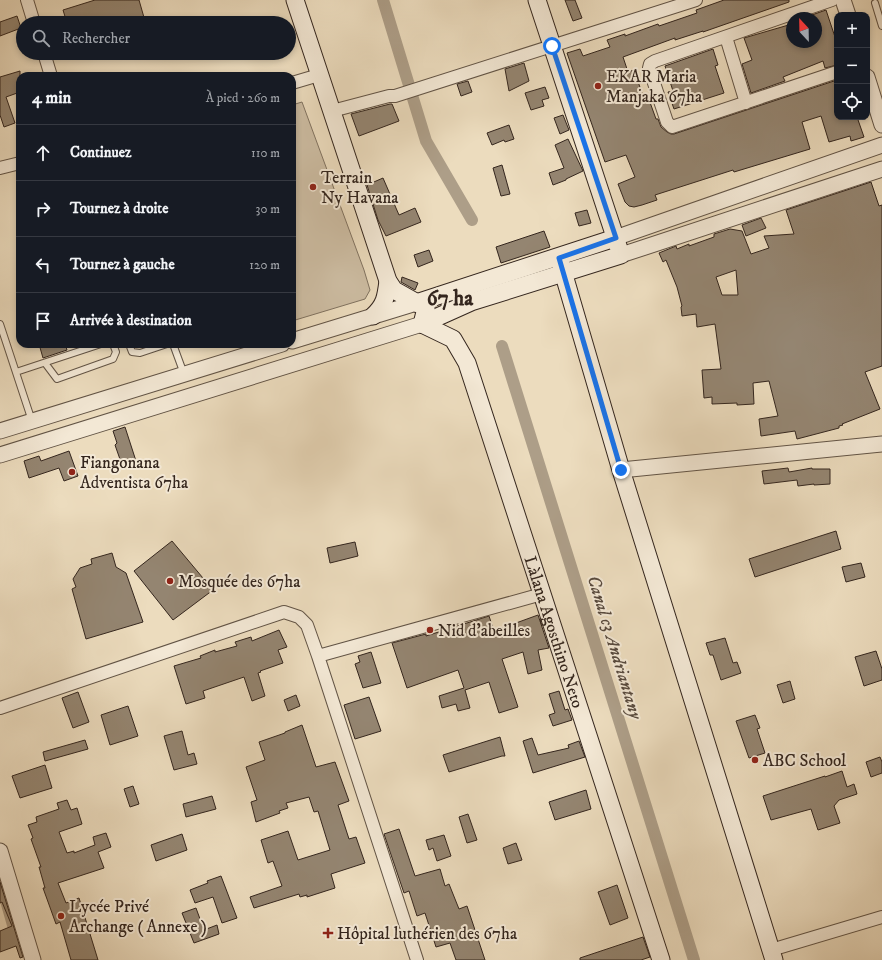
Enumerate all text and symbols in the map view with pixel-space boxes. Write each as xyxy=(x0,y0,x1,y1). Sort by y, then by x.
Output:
north arrow xyxy=(786,12,822,48)
map controls xyxy=(834,12,870,120)
button: + xyxy=(834,12,870,48)
search box xyxy=(16,16,296,60)
icon: search xyxy=(30,27,52,49)
text: Rechercher xyxy=(62,29,130,48)
route start xyxy=(543,37,561,55)
button: − xyxy=(834,48,870,84)
place label: EKAR Maria Manjaka 67ha xyxy=(606,66,703,108)
marker: EKAR Maria Manjaka 67ha xyxy=(593,81,603,91)
button: locate xyxy=(834,84,870,120)
text: 4 min xyxy=(32,87,71,109)
text: À pied · 260 m xyxy=(206,90,280,106)
icon: ahead xyxy=(32,142,54,164)
text: Continuez xyxy=(70,143,131,162)
text: 110 m xyxy=(251,145,280,161)
place label: Terrain Ny Havana xyxy=(321,167,399,209)
marker: Terrain Ny Havana xyxy=(308,182,318,192)
icon: right xyxy=(32,198,54,220)
text: Tournez à droite xyxy=(70,199,168,218)
text: 30 m xyxy=(256,201,280,217)
icon: left xyxy=(32,254,54,276)
text: Tournez à gauche xyxy=(70,255,175,274)
text: 120 m xyxy=(249,257,280,273)
district label: 67 ha xyxy=(427,286,474,312)
icon: arrive xyxy=(32,310,54,332)
text: Arrivée à destination xyxy=(70,311,192,330)
place label: Fiangonana Adventista 67ha xyxy=(80,452,189,494)
route end xyxy=(612,461,630,479)
marker: Fiangonana Adventista 67ha xyxy=(67,467,77,477)
street label: Làlana Agosthino Neto xyxy=(518,553,588,711)
place label: Mosquée des 67ha xyxy=(178,571,301,593)
water label: Canal c3 Andriantany xyxy=(582,573,647,723)
marker: Mosquée des 67ha xyxy=(165,576,175,586)
place label: Nid d'abeilles xyxy=(438,620,530,642)
marker: Nid d'abeilles xyxy=(425,625,435,635)
place label: ABC School xyxy=(763,750,846,772)
marker: ABC School xyxy=(750,755,760,765)
place label: Lycée Privé Archange ( Annexe ) xyxy=(69,896,207,938)
marker: Lycée Privé Archange ( Annexe ) xyxy=(56,911,66,921)
place label: Hôpital luthérien des 67ha xyxy=(337,923,518,945)
marker: Hôpital luthérien des 67ha xyxy=(322,927,334,939)

